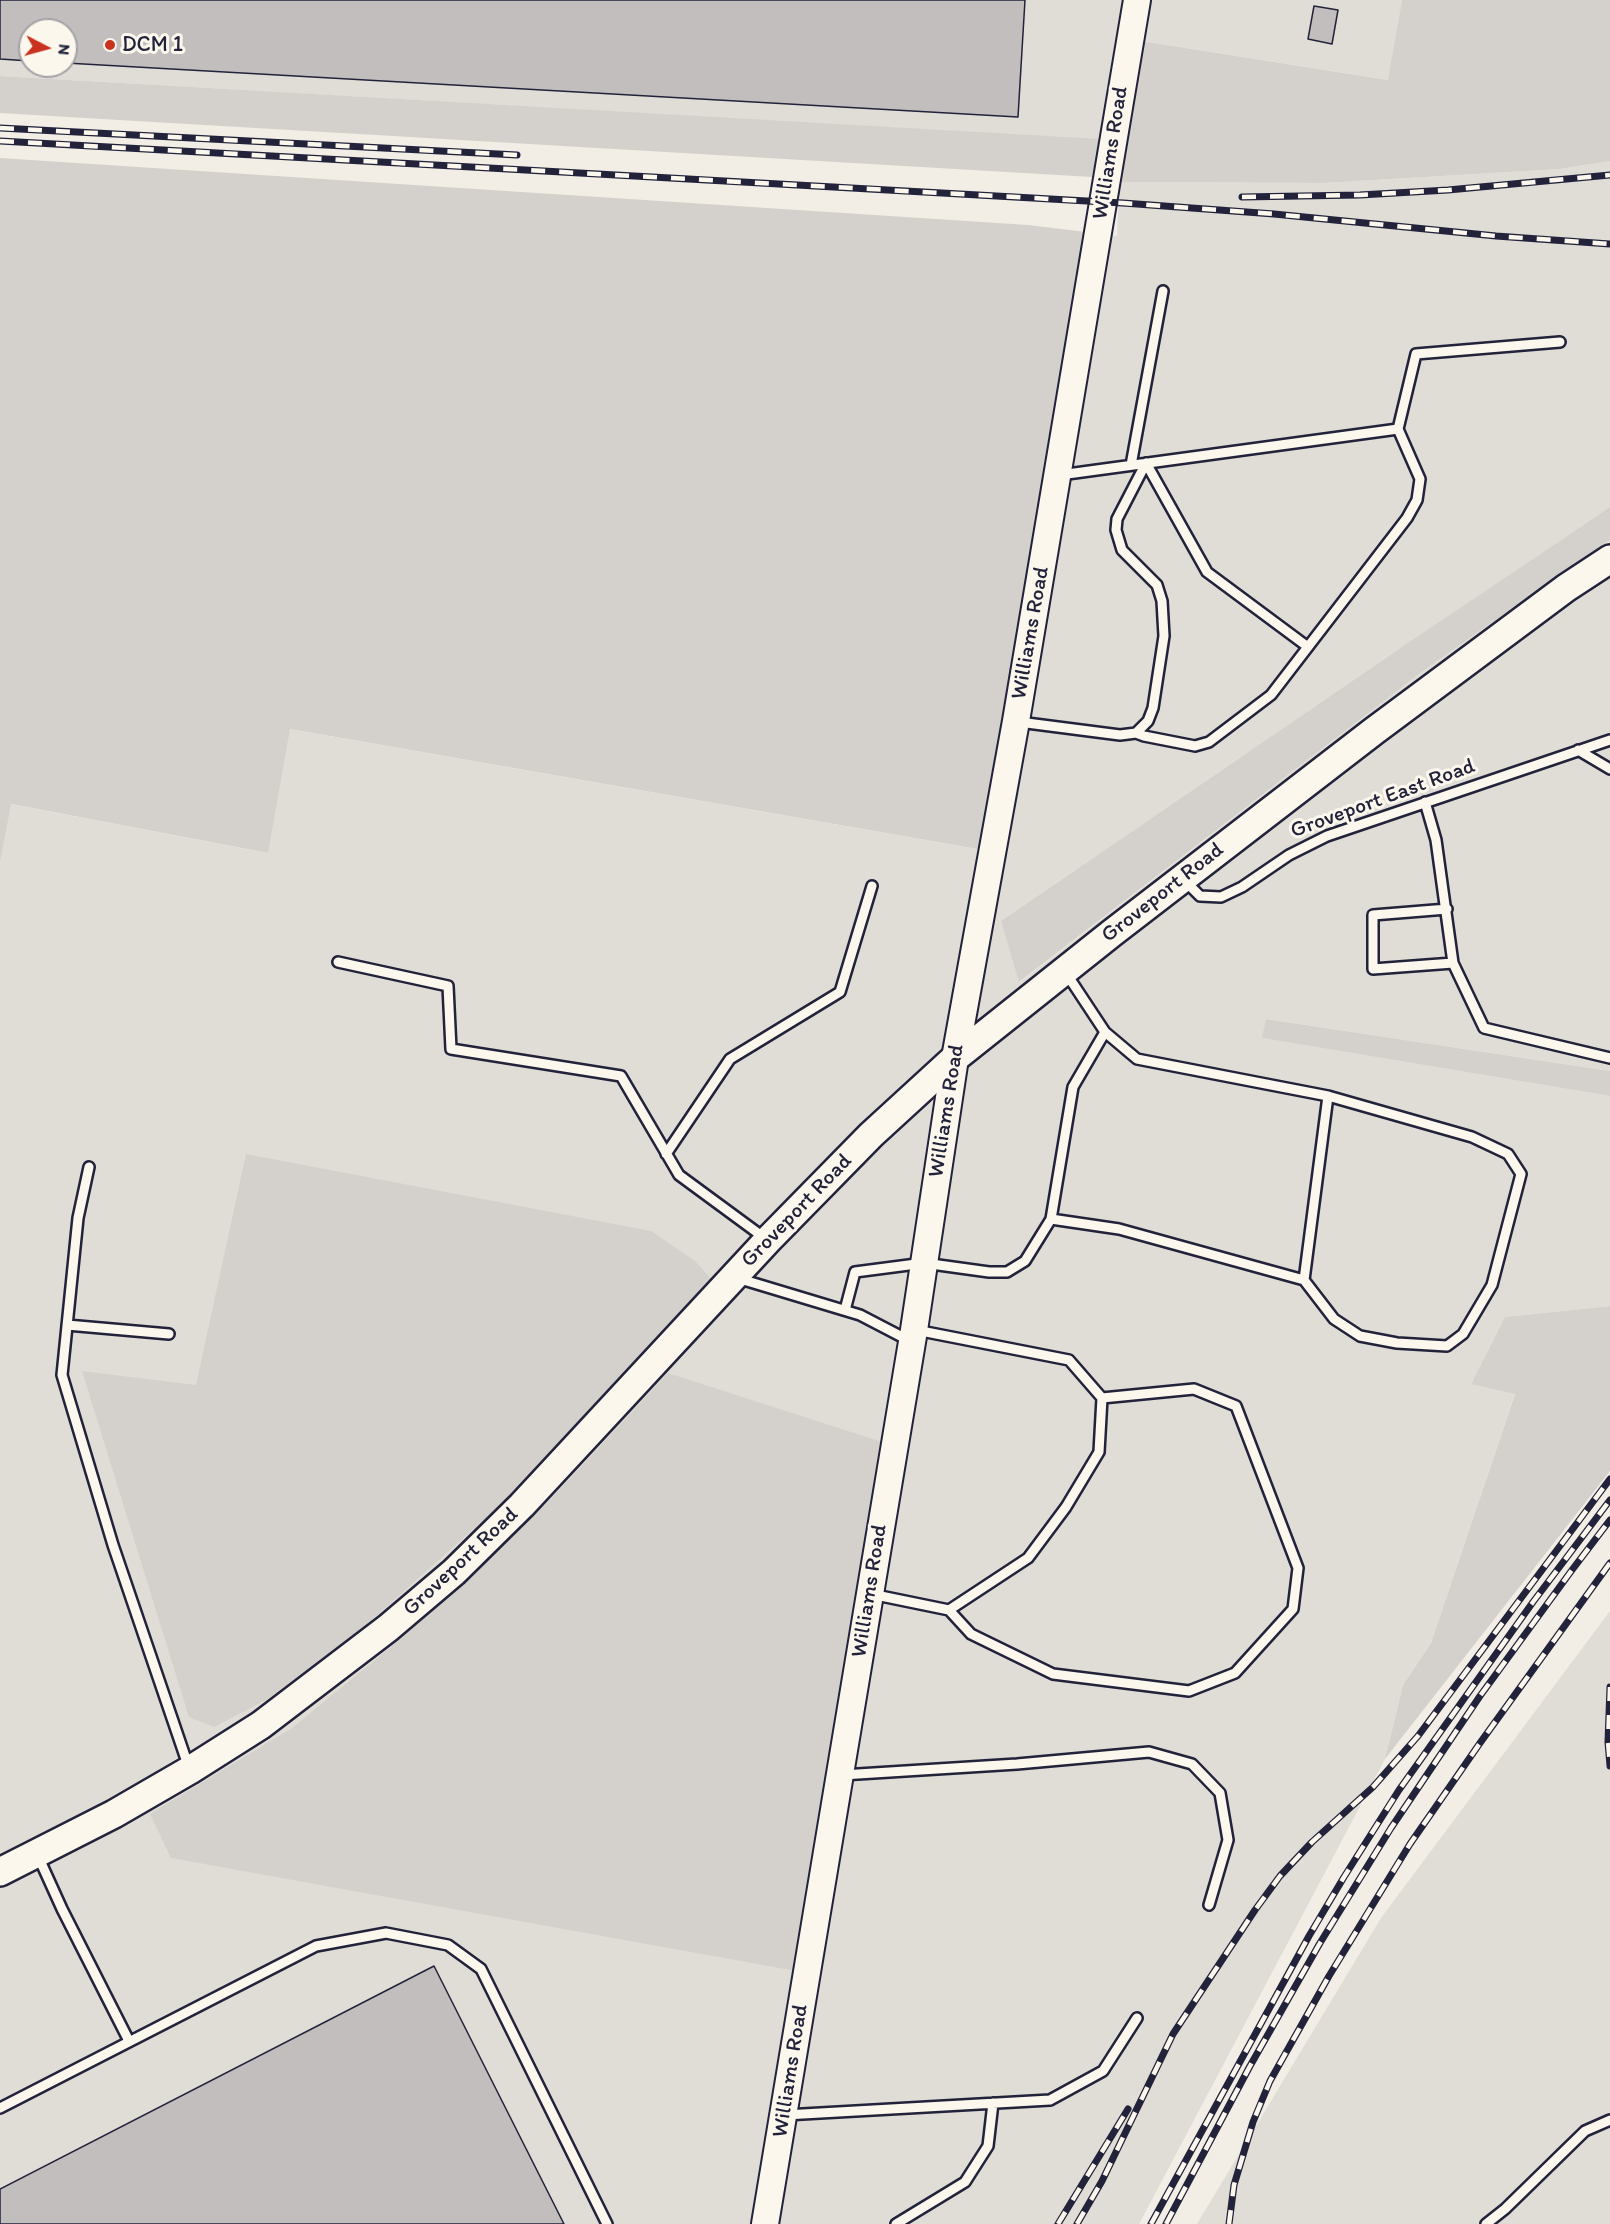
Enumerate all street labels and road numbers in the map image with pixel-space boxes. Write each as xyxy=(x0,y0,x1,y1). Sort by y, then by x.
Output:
street label: Williams Road xyxy=(1087,84,1135,222)
street label: Williams Road xyxy=(1006,564,1056,702)
street label: Groveport East Road xyxy=(1287,753,1479,845)
street label: Groveport Road xyxy=(1097,837,1229,949)
street label: Williams Road xyxy=(923,1042,971,1180)
street label: Groveport Road xyxy=(736,1149,858,1273)
street label: Groveport Road xyxy=(398,1502,524,1622)
street label: Williams Road xyxy=(846,1522,894,1660)
street label: Williams Road xyxy=(767,2002,815,2140)

